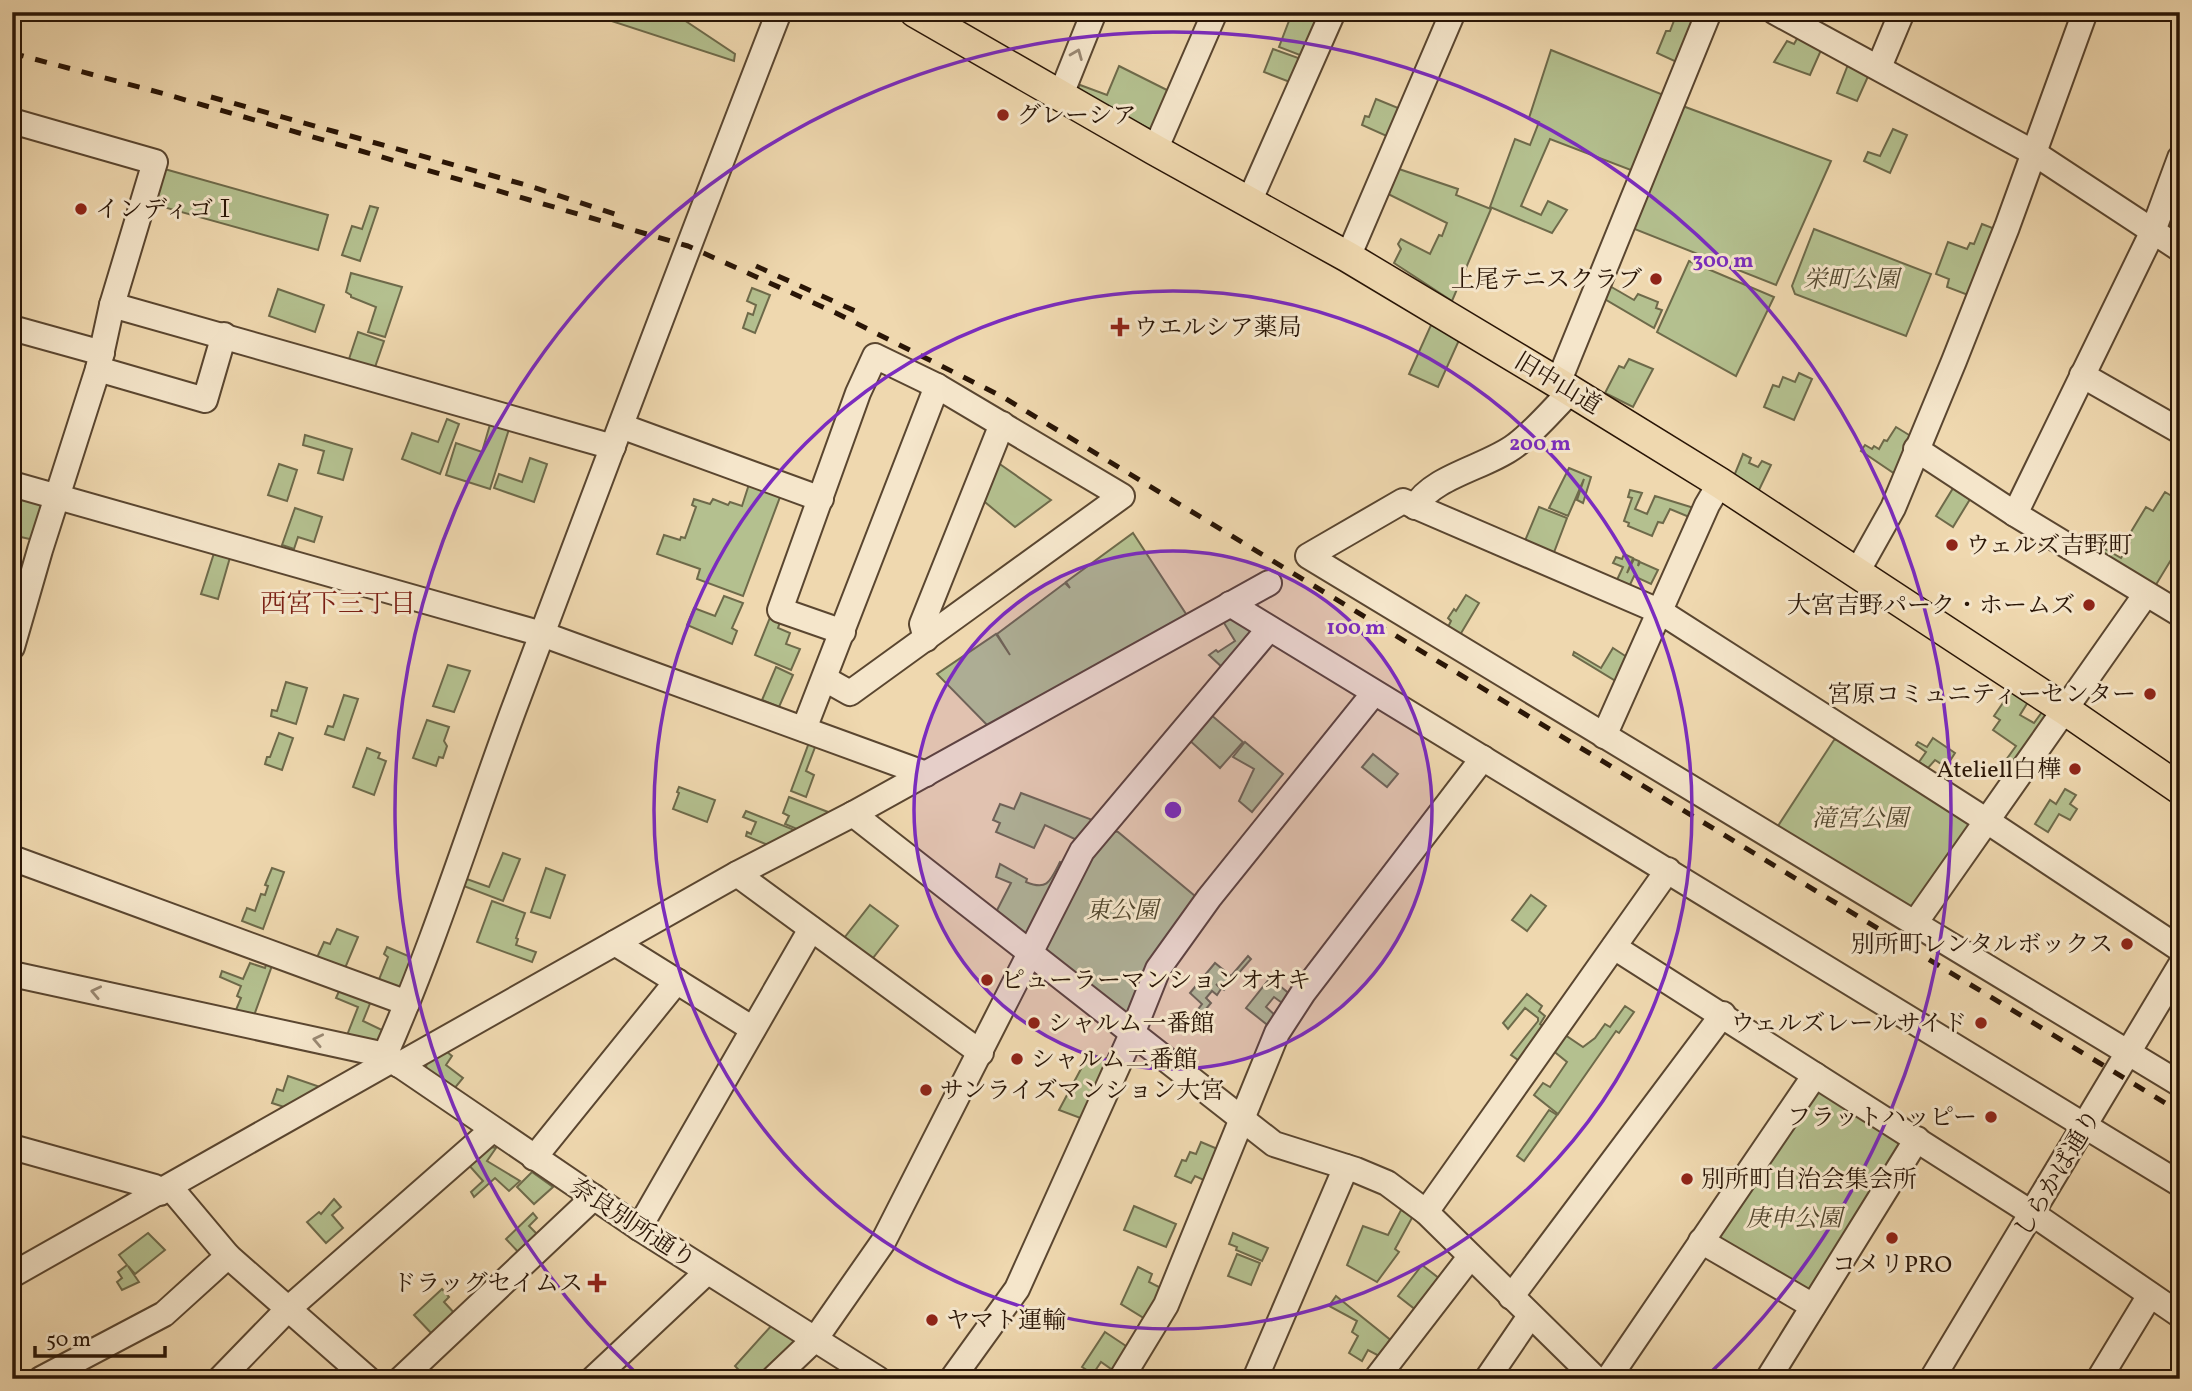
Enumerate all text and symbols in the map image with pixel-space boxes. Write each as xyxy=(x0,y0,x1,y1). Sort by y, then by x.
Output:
one-way arrow xyxy=(1069,49,1083,61)
place label: グレーシア xyxy=(1017,100,1137,134)
marker: グレーシア xyxy=(995,107,1011,123)
place label: インディゴⅠ xyxy=(95,194,237,228)
marker: インディゴⅠ xyxy=(73,201,89,217)
text: 300 m xyxy=(1693,247,1753,276)
place label: 上尾テニスクラブ xyxy=(1451,264,1642,298)
park label: 栄町公園 xyxy=(1803,264,1903,298)
marker: 上尾テニスクラブ xyxy=(1648,271,1664,287)
place label: ウエルシア薬局 xyxy=(1134,312,1301,346)
marker: ウエルシア薬局 xyxy=(1112,319,1128,335)
street label: 旧中山道 xyxy=(1507,345,1607,424)
text: 200 m xyxy=(1509,430,1571,459)
place label: ウェルズ吉野町 xyxy=(1966,530,2132,564)
marker: ウェルズ吉野町 xyxy=(1944,537,1960,553)
district label: 西宮下三丁目 xyxy=(260,587,416,623)
place label: 大宮吉野パーク・ホームズ xyxy=(1787,590,2075,624)
marker: 大宮吉野パーク・ホームズ xyxy=(2081,597,2097,613)
text: 100 m xyxy=(1326,614,1386,643)
place label: 宮原コミュニティーセンター xyxy=(1828,679,2136,713)
marker: 宮原コミュニティーセンター xyxy=(2142,686,2158,702)
place label: Ateliell白樺 xyxy=(1937,754,2061,788)
marker: Ateliell白樺 xyxy=(2067,761,2083,777)
centre of rings xyxy=(1161,798,1185,822)
park label: 滝宮公園 xyxy=(1812,803,1912,837)
park label: 東公園 xyxy=(1086,895,1162,929)
place label: 別所町レンタルボックス xyxy=(1851,929,2113,963)
marker: 別所町レンタルボックス xyxy=(2119,936,2135,952)
place label: ピューラーマンションオオキ xyxy=(1001,965,1311,999)
marker: ピューラーマンションオオキ xyxy=(979,972,995,988)
one-way arrow xyxy=(90,985,102,1000)
place label: シャルム一番館 xyxy=(1048,1008,1215,1042)
place label: ウェルズレールサイド xyxy=(1731,1008,1967,1042)
marker: シャルム一番館 xyxy=(1026,1015,1042,1031)
marker: ウェルズレールサイド xyxy=(1973,1015,1989,1031)
one-way arrow xyxy=(312,1034,324,1049)
place label: シャルム二番館 xyxy=(1031,1044,1198,1078)
marker: シャルム二番館 xyxy=(1009,1051,1025,1067)
place label: サンライズマンション大宮 xyxy=(940,1075,1224,1109)
marker: サンライズマンション大宮 xyxy=(918,1082,934,1098)
place label: フラットハッピー xyxy=(1787,1102,1977,1136)
street label: しらかば通り xyxy=(2007,1104,2110,1245)
marker: フラットハッピー xyxy=(1983,1109,1999,1125)
place label: 別所町自治会集会所 xyxy=(1701,1164,1917,1198)
street label: 奈良別所通り xyxy=(562,1171,702,1278)
marker: 別所町自治会集会所 xyxy=(1679,1171,1695,1187)
park label: 庚申公園 xyxy=(1746,1203,1846,1237)
marker: コメリPRO xyxy=(1884,1230,1900,1246)
place label: コメリPRO xyxy=(1832,1249,1952,1283)
place label: ドラッグセイムス xyxy=(392,1268,583,1302)
marker: ドラッグセイムス xyxy=(589,1275,605,1291)
place label: ヤマト運輸 xyxy=(946,1305,1066,1339)
marker: ヤマト運輸 xyxy=(924,1312,940,1328)
scale bar xyxy=(35,1314,164,1358)
text: 50 m xyxy=(46,1326,91,1355)

